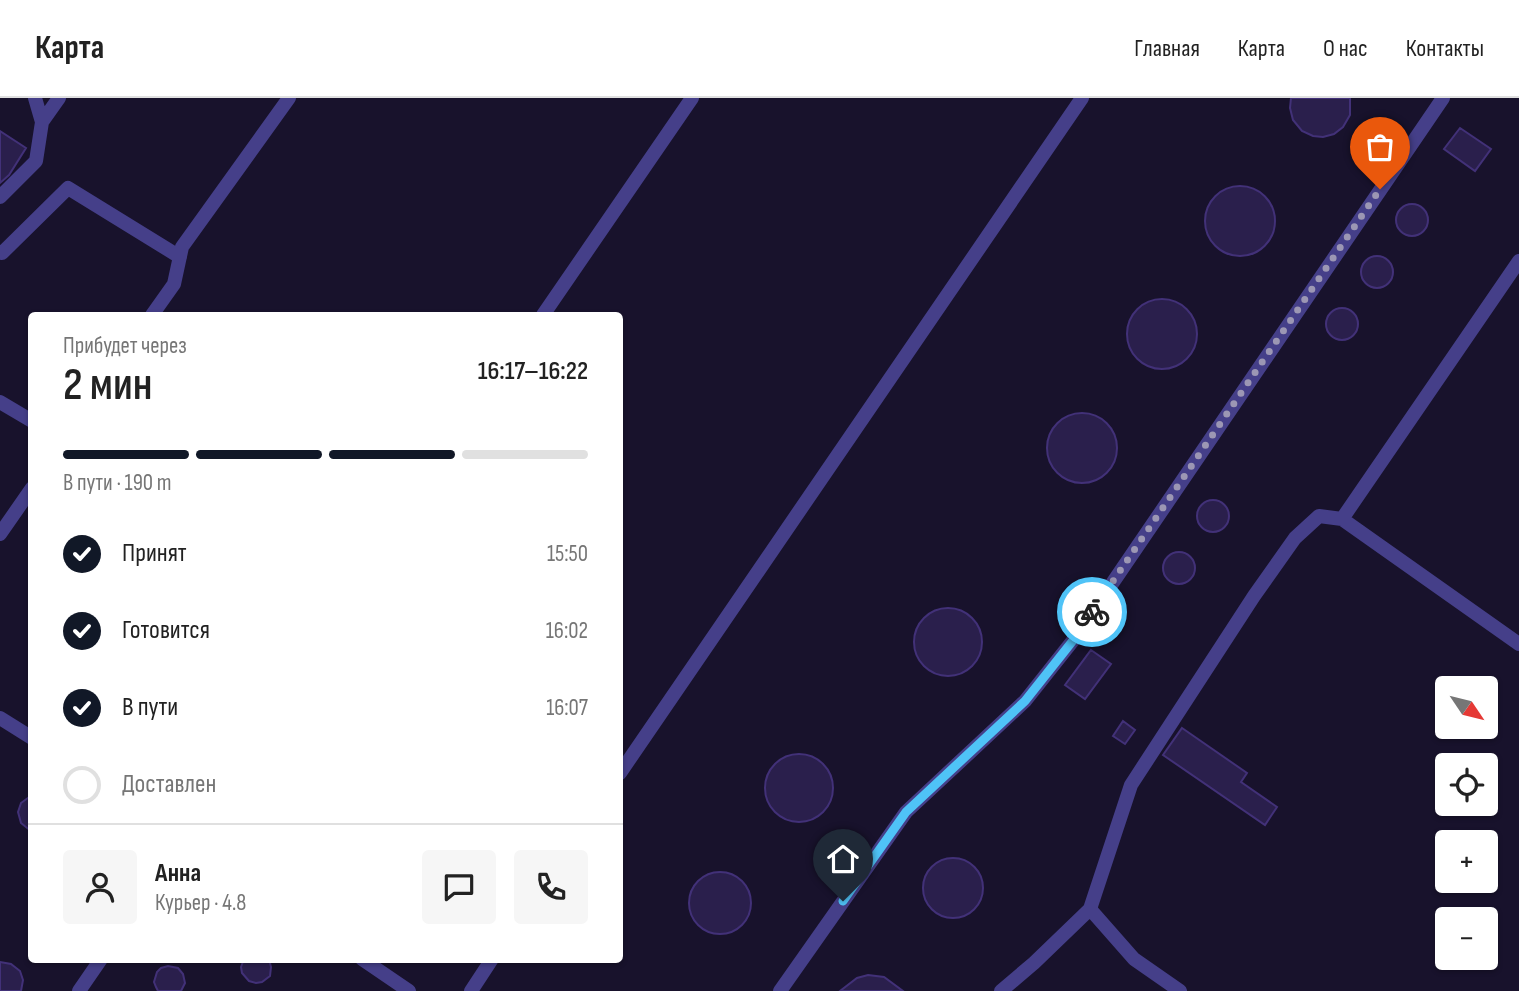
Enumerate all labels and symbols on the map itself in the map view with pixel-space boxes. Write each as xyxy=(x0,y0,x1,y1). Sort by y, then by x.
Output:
pin xyxy=(1350,117,1410,189)
courier xyxy=(1057,577,1127,647)
north arrow xyxy=(1435,676,1498,738)
pin xyxy=(813,829,873,901)

